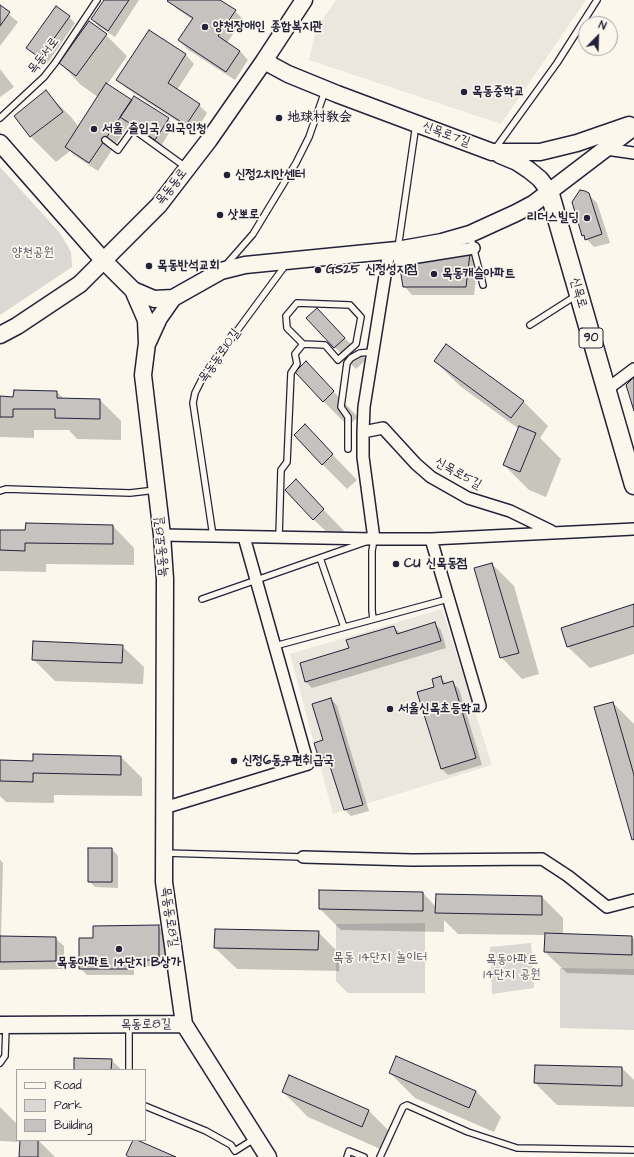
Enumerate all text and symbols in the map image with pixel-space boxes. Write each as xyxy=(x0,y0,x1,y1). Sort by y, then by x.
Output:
north arrow xyxy=(578,16,618,56)
text: N xyxy=(596,17,609,34)
place label: 양천장애인 종합복지관 xyxy=(213,19,323,35)
marker: 양천장애인 종합복지관 xyxy=(200,22,210,32)
street label: 목동서로 xyxy=(25,35,63,77)
place label: 목동중학교 xyxy=(472,84,524,100)
marker: 목동중학교 xyxy=(459,87,469,97)
place label: 地球村教会 xyxy=(287,110,352,126)
marker: 地球村教会 xyxy=(274,113,284,123)
street label: 신목로7길 xyxy=(420,119,472,151)
place label: 서울 출입국 외국인청 xyxy=(102,121,207,137)
marker: 서울 출입국 외국인청 xyxy=(89,124,99,134)
street label: 목동동로 xyxy=(153,166,191,208)
place label: 신정2치안센터 xyxy=(235,167,305,183)
marker: 신정2치안센터 xyxy=(222,170,232,180)
place label: 삿뽀로 xyxy=(228,207,259,223)
marker: 삿뽀로 xyxy=(215,210,225,220)
place label: 리더스빌딩 xyxy=(527,210,579,226)
marker: 리더스빌딩 xyxy=(582,213,592,223)
park label: 양천공원 xyxy=(12,245,54,261)
place label: 목동반석교회 xyxy=(157,258,220,274)
marker: 목동반석교회 xyxy=(144,261,154,271)
place label: GS25 신정성지점 xyxy=(326,262,418,278)
marker: GS25 신정성지점 xyxy=(313,265,323,275)
place label: 목동캐슬아파트 xyxy=(442,266,515,282)
marker: 목동캐슬아파트 xyxy=(429,269,439,279)
street label: 신목로 xyxy=(566,276,590,310)
street label: 목동동로10길 xyxy=(196,326,244,386)
road number: 90 xyxy=(579,328,603,348)
street label: 신목로5길 xyxy=(432,455,484,493)
street label: 목동동로8길 xyxy=(152,516,172,578)
place label: CU 신목동점 xyxy=(404,556,468,572)
marker: CU 신목동점 xyxy=(391,559,401,569)
place label: 서울신목초등학교 xyxy=(398,701,482,717)
marker: 서울신목초등학교 xyxy=(385,704,395,714)
place label: 신정6동우편취급국 xyxy=(242,753,334,769)
marker: 신정6동우편취급국 xyxy=(229,756,239,766)
street label: 목동동로8길 xyxy=(157,886,181,948)
marker: 목동아파트 14단지 B상가 xyxy=(114,944,124,954)
park label: 목동 14단지 놀이터 xyxy=(333,950,427,966)
park label: 목동아파트 14단지 공원 xyxy=(483,952,541,983)
place label: 목동아파트 14단지 B상가 xyxy=(57,955,181,971)
street label: 목동로8길 xyxy=(121,1017,171,1033)
legend xyxy=(16,1069,146,1141)
text: Road xyxy=(54,1077,82,1094)
text: Park xyxy=(54,1097,82,1114)
text: Building xyxy=(54,1117,92,1134)

